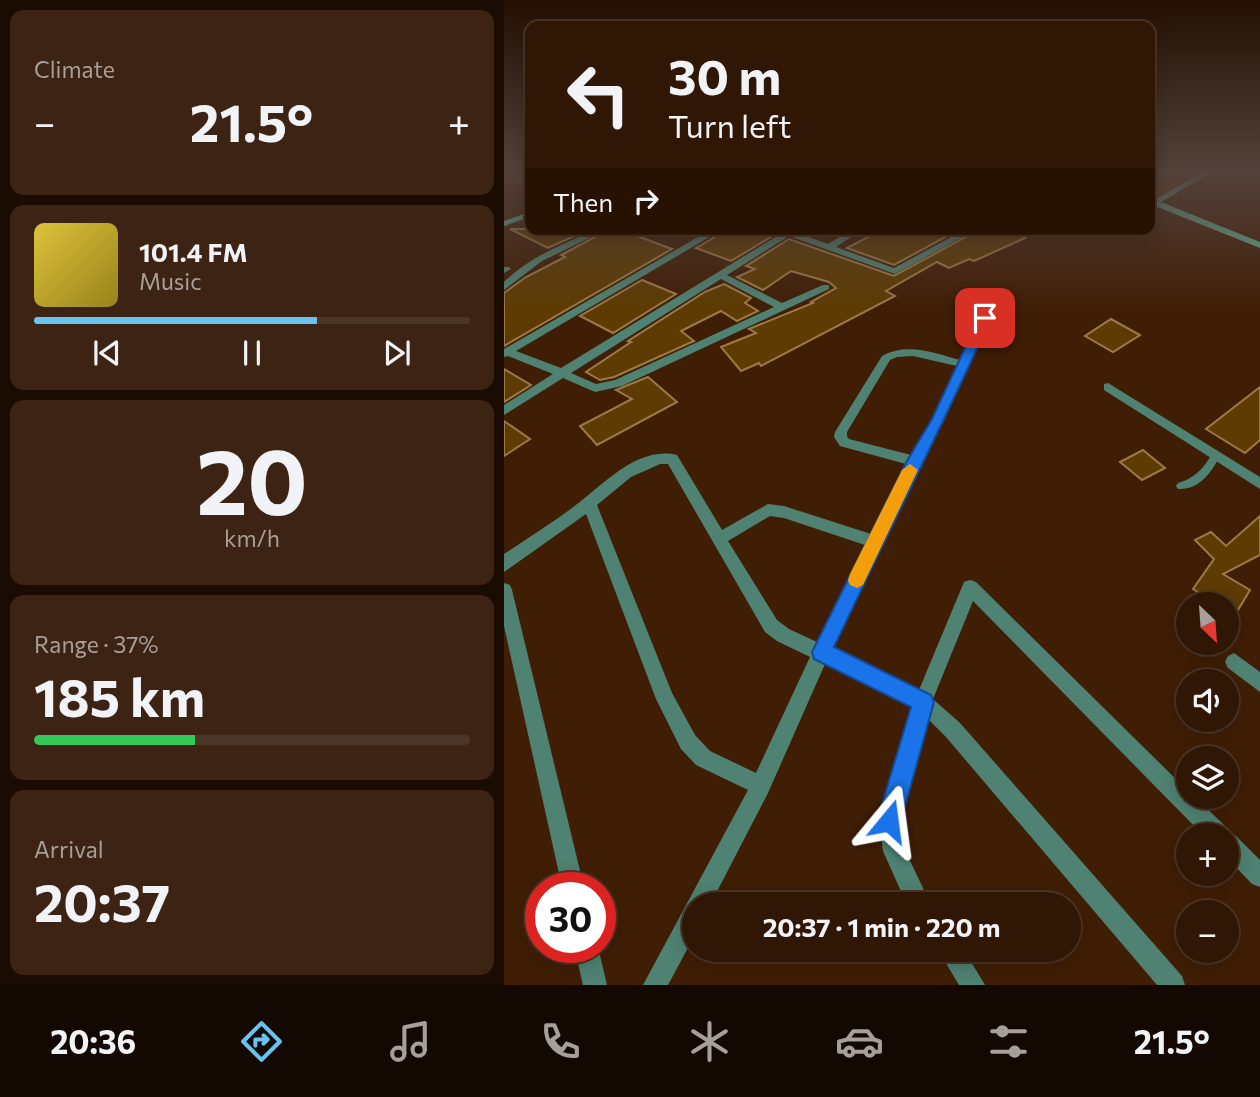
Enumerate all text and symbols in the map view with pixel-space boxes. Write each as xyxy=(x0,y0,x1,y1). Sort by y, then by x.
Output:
text: 30 m xyxy=(668,45,781,105)
icon: left xyxy=(553,49,644,140)
text: Climate xyxy=(34,55,115,83)
text: 21.5° xyxy=(190,89,313,153)
text: − xyxy=(34,98,56,145)
text: + xyxy=(448,98,470,145)
text: Turn left xyxy=(668,105,792,145)
icon: right xyxy=(627,182,665,220)
text: Then xyxy=(553,186,613,217)
text: 101.4 FM xyxy=(139,236,247,267)
text: Music xyxy=(139,267,202,295)
pin xyxy=(955,288,1015,348)
icon: arrive xyxy=(966,299,1004,337)
icon: previous xyxy=(88,334,126,372)
icon: pause xyxy=(233,334,271,372)
icon: next xyxy=(378,334,416,372)
text: 20 xyxy=(196,422,308,534)
text: km/h xyxy=(224,524,280,552)
north arrow xyxy=(1176,592,1239,654)
map controls xyxy=(1176,592,1239,963)
text: Range · 37% xyxy=(34,630,159,658)
text: 185 km xyxy=(34,664,205,728)
button: sound xyxy=(1176,669,1239,732)
button: layers xyxy=(1176,746,1239,809)
position arrow xyxy=(852,784,926,858)
button: + xyxy=(1176,823,1239,886)
text: Arrival xyxy=(34,835,104,863)
text: 20:37 xyxy=(34,869,170,933)
speed limit sign: 30 xyxy=(525,872,616,963)
button: − xyxy=(1176,900,1239,963)
text: 20:37 · 1 min · 220 m xyxy=(763,911,1000,942)
icon: directions xyxy=(237,1017,286,1066)
icon: music xyxy=(386,1017,435,1066)
icon: phone xyxy=(536,1017,585,1066)
icon: climate xyxy=(685,1017,734,1066)
icon: car xyxy=(835,1017,884,1066)
icon: filters xyxy=(984,1017,1033,1066)
text: 20:36 xyxy=(50,1021,136,1061)
text: 21.5° xyxy=(1134,1021,1210,1061)

